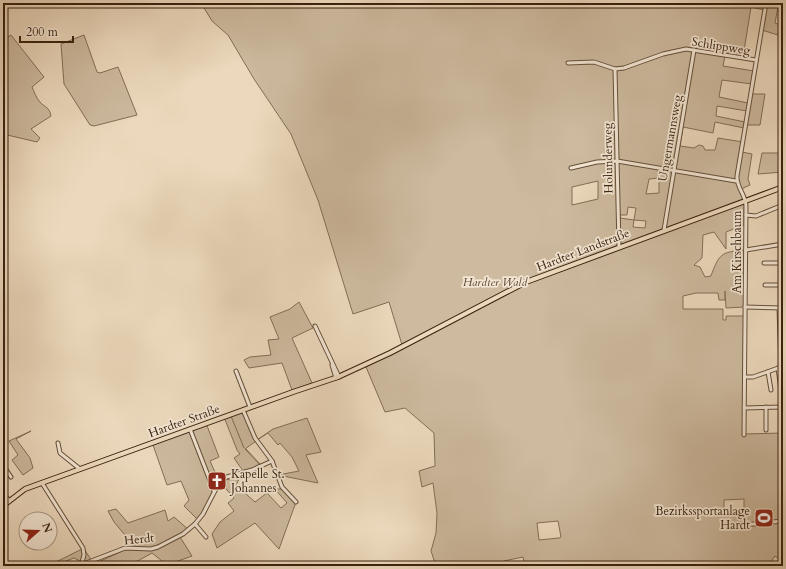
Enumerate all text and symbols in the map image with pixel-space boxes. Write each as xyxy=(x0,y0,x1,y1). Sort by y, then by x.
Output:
scale bar xyxy=(20,18,73,44)
text: 200 m xyxy=(26,24,59,40)
street label: Schlippweg xyxy=(691,33,752,59)
street label: Ungermannsweg xyxy=(654,93,686,183)
street label: Holunderweg xyxy=(599,122,617,194)
street label: Am Kirschbaum xyxy=(729,210,745,294)
street label: Hardter Landstraße xyxy=(534,225,632,275)
park label: Hardter Wald xyxy=(463,274,529,290)
street label: Hardter Straße xyxy=(146,401,222,441)
place label: Kapelle St. Johannes xyxy=(229,466,285,496)
church icon: Kapelle St. Johannes xyxy=(206,470,228,492)
place label: Bezirkssportanlage Hardt xyxy=(655,503,750,533)
sports icon: Bezirkssportanlage Hardt xyxy=(753,507,775,529)
north arrow xyxy=(18,511,58,551)
text: N xyxy=(38,521,56,535)
street label: Herdt xyxy=(123,529,155,549)

